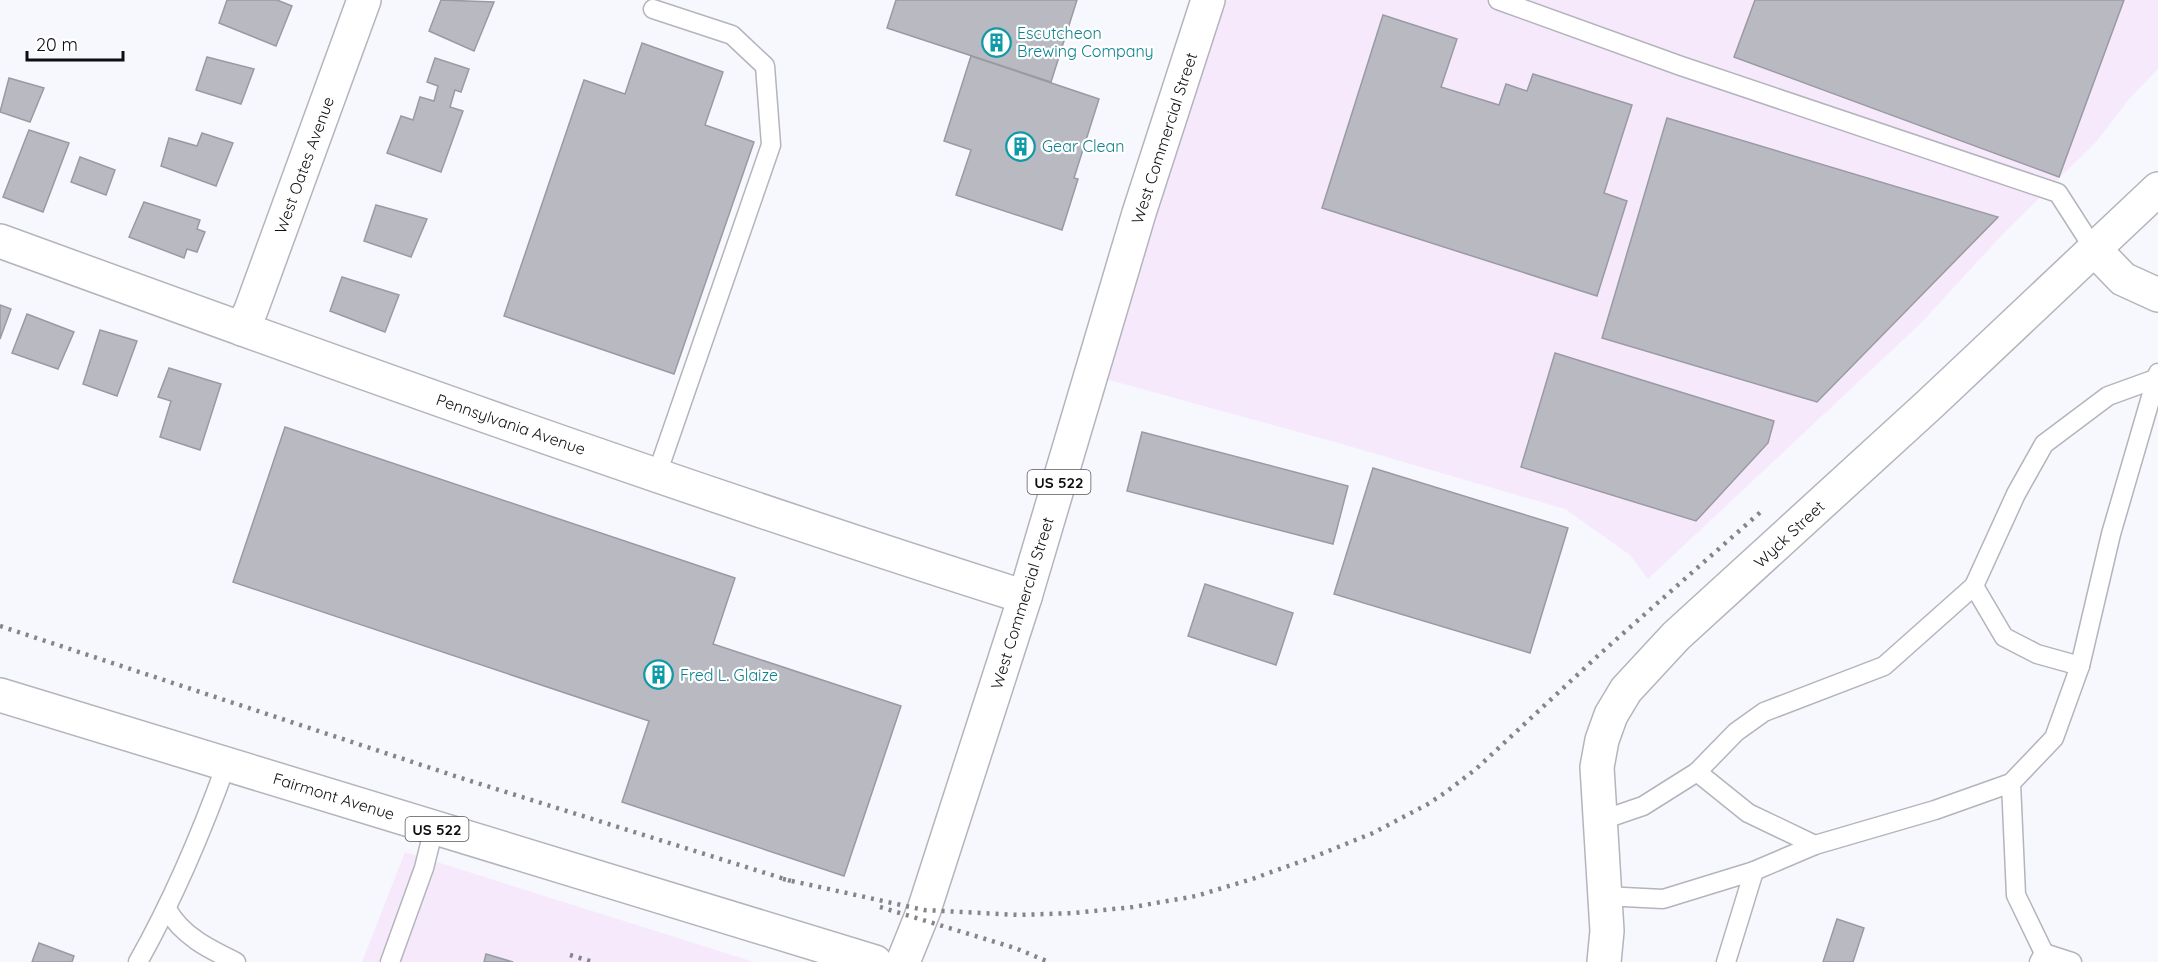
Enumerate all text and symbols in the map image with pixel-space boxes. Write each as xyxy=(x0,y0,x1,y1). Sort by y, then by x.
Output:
place label: Escutcheon Brewing Company xyxy=(1017,23,1154,61)
scale bar xyxy=(27,24,123,62)
building icon: Escutcheon Brewing Company xyxy=(980,26,1012,58)
text: 20 m xyxy=(36,33,78,56)
street label: West Commercial Street xyxy=(1127,50,1201,226)
street label: West Oates Avenue xyxy=(270,94,338,236)
building icon: Gear Clean xyxy=(1005,130,1037,162)
place label: Gear Clean xyxy=(1042,136,1124,156)
street label: Pennsylvania Avenue xyxy=(434,389,588,459)
road number: US 522 xyxy=(1028,470,1090,494)
street label: Wyck Street xyxy=(1749,496,1829,572)
street label: West Commercial Street xyxy=(986,515,1058,691)
building icon: Fred L. Glaize xyxy=(643,659,675,691)
place label: Fred L. Glaize xyxy=(680,665,778,685)
street label: Fairmont Avenue xyxy=(271,768,397,824)
road number: US 522 xyxy=(406,817,468,841)

